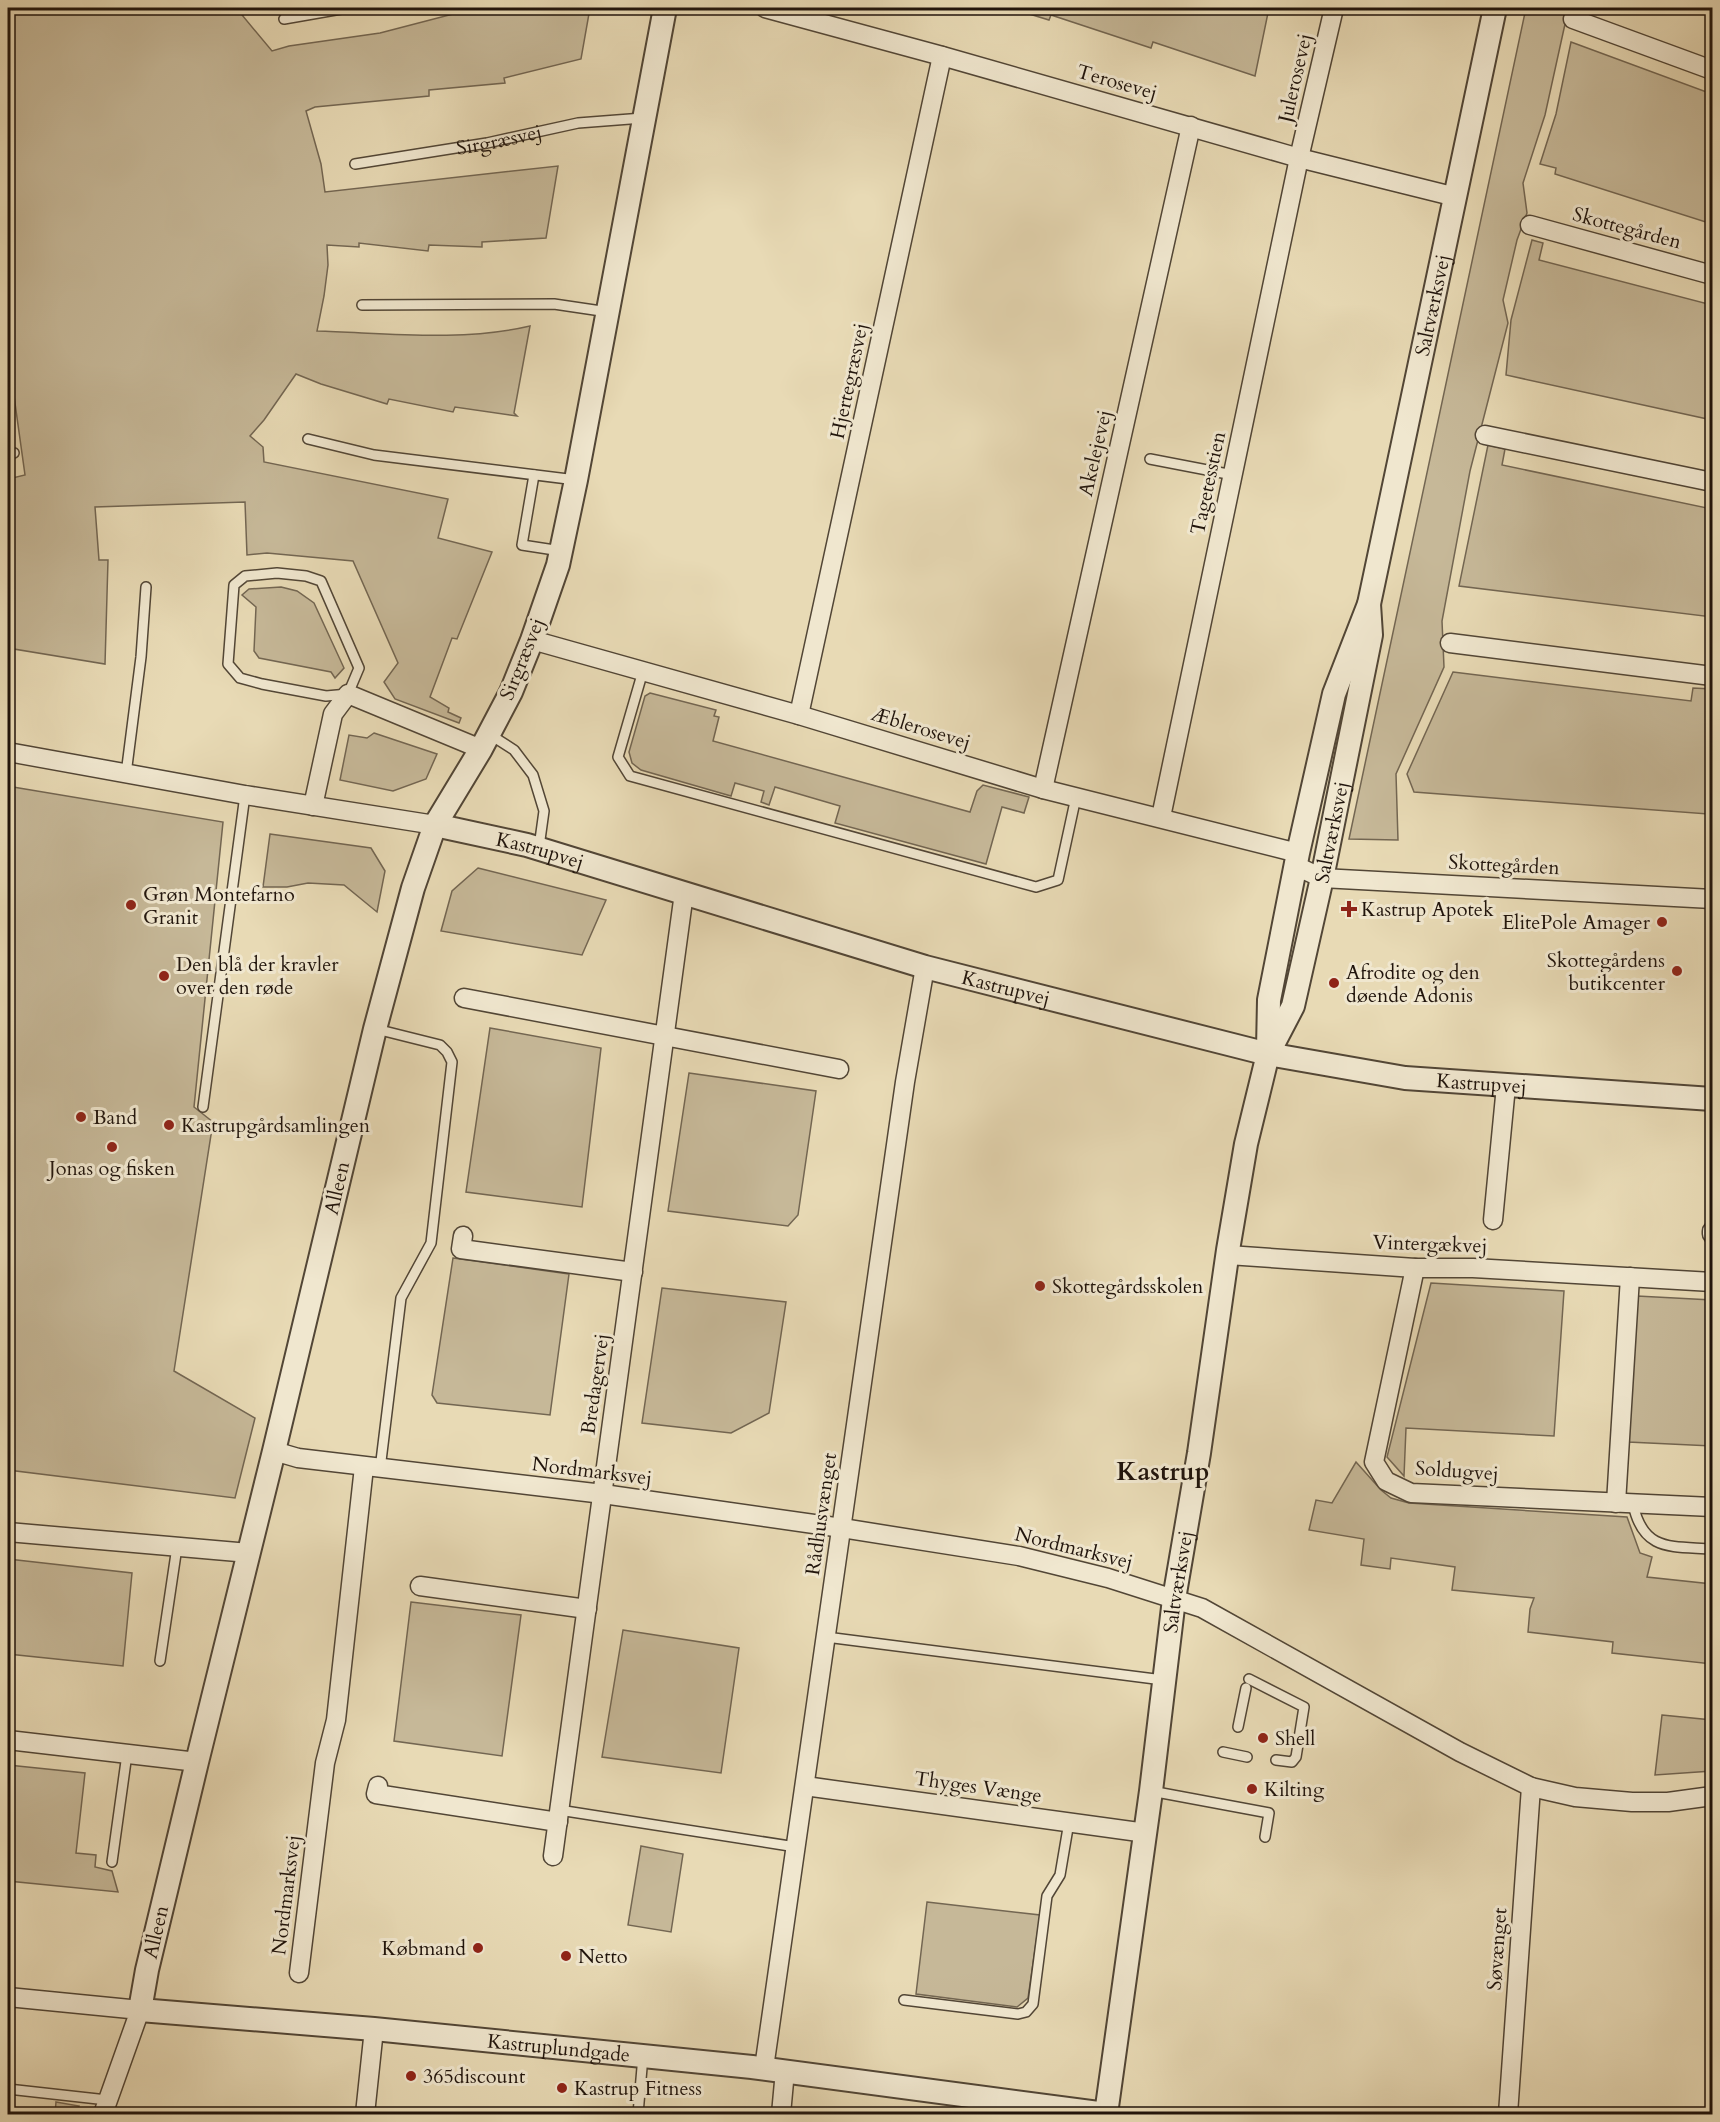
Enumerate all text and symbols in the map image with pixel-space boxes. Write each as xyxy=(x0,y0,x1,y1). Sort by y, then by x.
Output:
street label: Julerosevej xyxy=(1271,31,1318,128)
street label: Terosevej xyxy=(1074,58,1160,106)
street label: Sirgræsvej xyxy=(454,118,544,161)
street label: Skottegården xyxy=(1570,201,1685,256)
street label: Saltværksvej xyxy=(1408,252,1456,358)
street label: Hjertegræsvej xyxy=(824,321,874,441)
street label: Akelejevej xyxy=(1072,407,1118,499)
street label: Tagetesstien xyxy=(1184,428,1232,537)
street label: Sirgræsvej xyxy=(493,614,551,704)
street label: Æblerosevej xyxy=(868,700,974,756)
street label: Saltværksvej xyxy=(1308,779,1355,885)
street label: Kastrupvej xyxy=(494,825,587,875)
street label: Skottegården xyxy=(1448,849,1561,881)
place label: Grøn Montefarno Granit xyxy=(143,881,295,931)
place label: Kastrup Apotek xyxy=(1361,896,1494,923)
marker: Grøn Montefarno Granit xyxy=(124,898,138,912)
marker: Kastrup Apotek xyxy=(1342,902,1356,916)
place label: ElitePole Amager xyxy=(1502,909,1651,936)
marker: ElitePole Amager xyxy=(1655,915,1669,929)
place label: Skottegårdens butikcenter xyxy=(1547,947,1666,997)
place label: Den blå der kravler over den røde xyxy=(176,951,339,1001)
place label: Afrodite og den døende Adonis xyxy=(1346,959,1481,1009)
street label: Kastrupvej xyxy=(959,963,1053,1012)
marker: Skottegårdens butikcenter xyxy=(1670,964,1684,978)
marker: Den blå der kravler over den røde xyxy=(157,969,171,983)
marker: Afrodite og den døende Adonis xyxy=(1327,976,1341,990)
street label: Kastrupvej xyxy=(1435,1067,1527,1100)
place label: Band xyxy=(93,1104,138,1131)
marker: Band xyxy=(74,1110,88,1124)
place label: Kastrupgårdsamlingen xyxy=(181,1112,371,1139)
marker: Kastrupgårdsamlingen xyxy=(162,1118,176,1132)
marker: Jonas og fisken xyxy=(105,1140,119,1154)
place label: Jonas og fisken xyxy=(46,1155,176,1182)
street label: Alleen xyxy=(318,1158,356,1217)
street label: Vintergækvej xyxy=(1372,1229,1488,1259)
place label: Skottegårdsskolen xyxy=(1052,1273,1204,1300)
marker: Skottegårdsskolen xyxy=(1033,1279,1047,1293)
street label: Bredagervej xyxy=(575,1332,615,1436)
street label: Nordmarksvej xyxy=(530,1450,654,1492)
street label: Rådhusvænget xyxy=(799,1450,843,1577)
district label: Kastrup xyxy=(1116,1454,1210,1489)
street label: Soldugvej xyxy=(1414,1455,1500,1487)
street label: Nordmarksvej xyxy=(1012,1520,1136,1576)
street label: Saltværksvej xyxy=(1157,1529,1199,1634)
place label: Shell xyxy=(1275,1725,1315,1752)
marker: Shell xyxy=(1256,1731,1270,1745)
street label: Thyges Vænge xyxy=(913,1765,1043,1809)
place label: Kilting xyxy=(1264,1776,1325,1803)
marker: Kilting xyxy=(1245,1782,1259,1796)
street label: Nordmarksvej xyxy=(265,1833,307,1957)
street label: Alleen xyxy=(137,1902,175,1961)
street label: Søvænget xyxy=(1481,1906,1513,1991)
place label: Købmand xyxy=(382,1935,466,1962)
marker: Købmand xyxy=(471,1941,485,1955)
place label: Netto xyxy=(578,1943,628,1970)
marker: Netto xyxy=(559,1949,573,1963)
street label: Kastruplundgade xyxy=(486,2027,631,2068)
place label: 365discount xyxy=(423,2063,526,2090)
marker: 365discount xyxy=(404,2069,418,2083)
place label: Kastrup Fitness xyxy=(574,2075,702,2102)
marker: Kastrup Fitness xyxy=(555,2081,569,2095)

